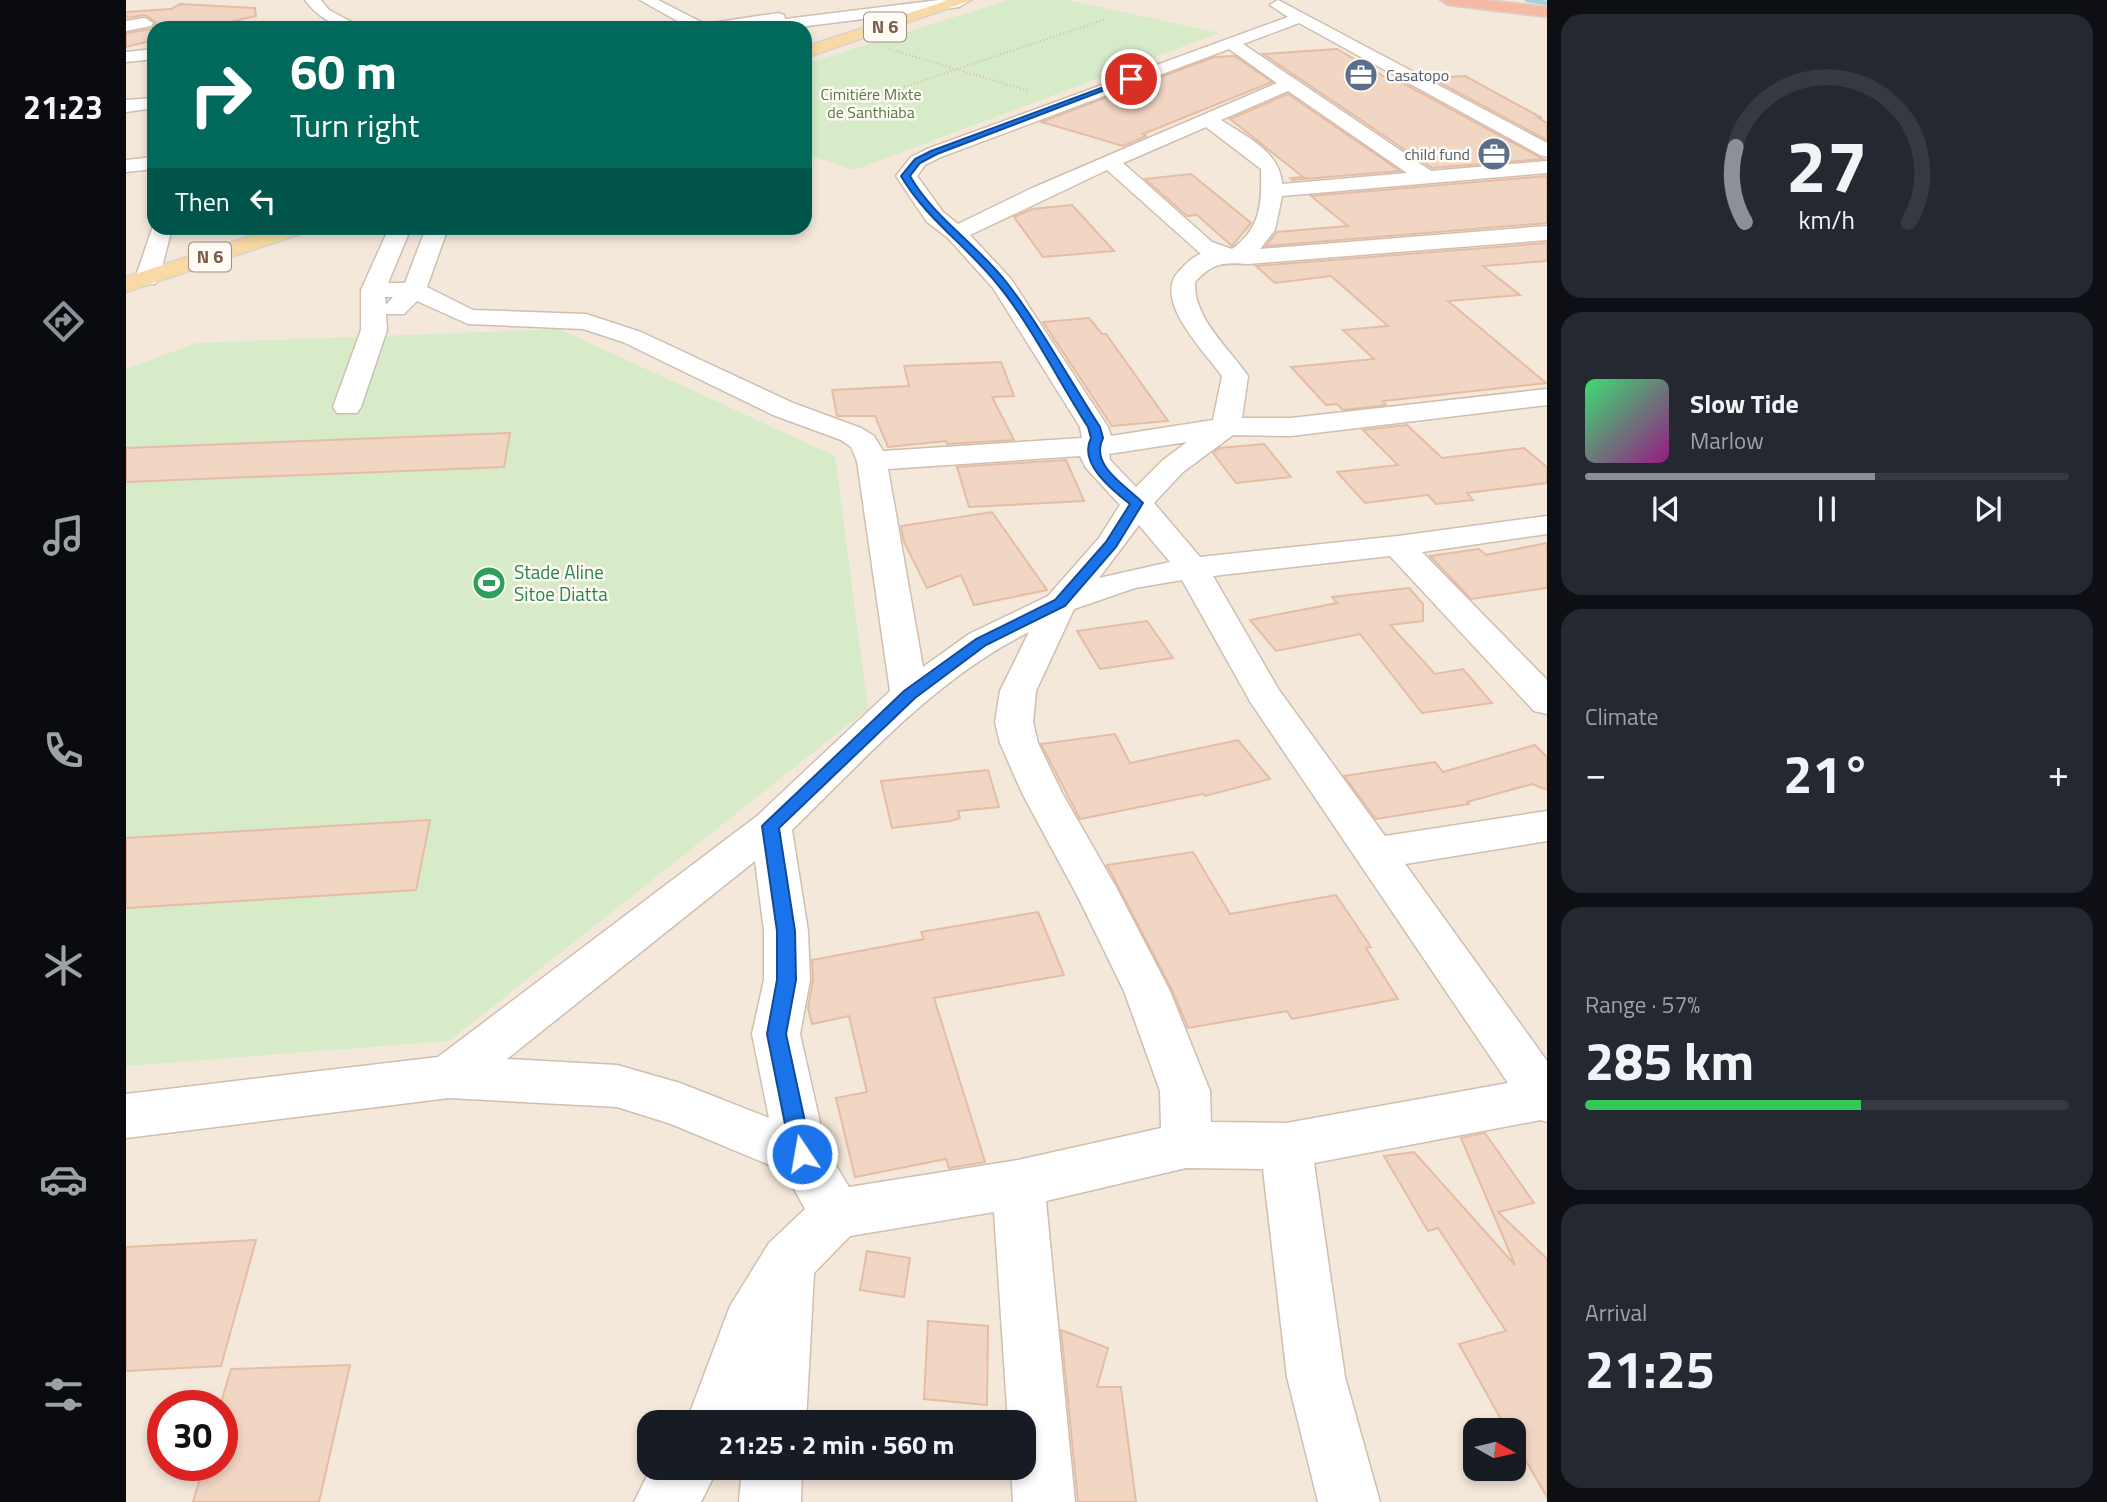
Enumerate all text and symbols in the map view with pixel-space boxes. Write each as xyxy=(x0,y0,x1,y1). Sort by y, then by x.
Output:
road number: N 6 xyxy=(864,12,906,42)
text: 60 m xyxy=(290,33,397,108)
icon: right xyxy=(175,49,266,140)
pin xyxy=(1101,49,1161,109)
office icon: Casatopo xyxy=(1342,56,1380,94)
icon: arrive xyxy=(1112,60,1150,98)
place label: Casatopo xyxy=(1386,63,1449,87)
park label: Cimitiére Mixte de Santhiaba xyxy=(820,82,922,124)
text: 21:23 xyxy=(23,83,103,131)
text: Turn right xyxy=(290,101,419,149)
text: 27 xyxy=(1786,110,1868,220)
office icon: child fund xyxy=(1475,135,1513,173)
place label: child fund xyxy=(1404,142,1470,166)
text: Then xyxy=(175,182,230,221)
icon: left xyxy=(244,182,282,220)
text: km/h xyxy=(1799,201,1855,239)
road number: N 6 xyxy=(189,243,231,272)
icon: directions xyxy=(39,297,88,346)
text: Slow Tide xyxy=(1690,384,1799,423)
text: Marlow xyxy=(1690,423,1764,458)
icon: previous xyxy=(1647,490,1685,528)
icon: pause xyxy=(1808,490,1846,528)
icon: next xyxy=(1969,490,2007,528)
icon: music xyxy=(39,511,88,560)
place label: Stade Aline Sitoe Diatta xyxy=(514,557,608,608)
sports icon: Stade Aline Sitoe Diatta xyxy=(470,564,508,602)
text: Climate xyxy=(1585,699,1658,734)
icon: phone xyxy=(39,726,88,775)
text: 21° xyxy=(1783,734,1871,813)
text: − xyxy=(1585,744,1606,802)
text: + xyxy=(2048,744,2069,802)
icon: climate xyxy=(39,941,88,990)
text: Range · 57% xyxy=(1585,987,1700,1022)
text: 285 km xyxy=(1585,1021,1754,1100)
position arrow xyxy=(765,1117,839,1191)
icon: car xyxy=(39,1155,88,1204)
text: Arrival xyxy=(1585,1295,1647,1330)
text: 21:25 xyxy=(1585,1329,1715,1408)
icon: filters xyxy=(39,1370,88,1419)
speed limit sign: 30 xyxy=(147,1390,238,1481)
north arrow xyxy=(1463,1418,1526,1480)
map controls xyxy=(1463,1418,1526,1481)
text: 21:25 · 2 min · 560 m xyxy=(719,1425,954,1464)

